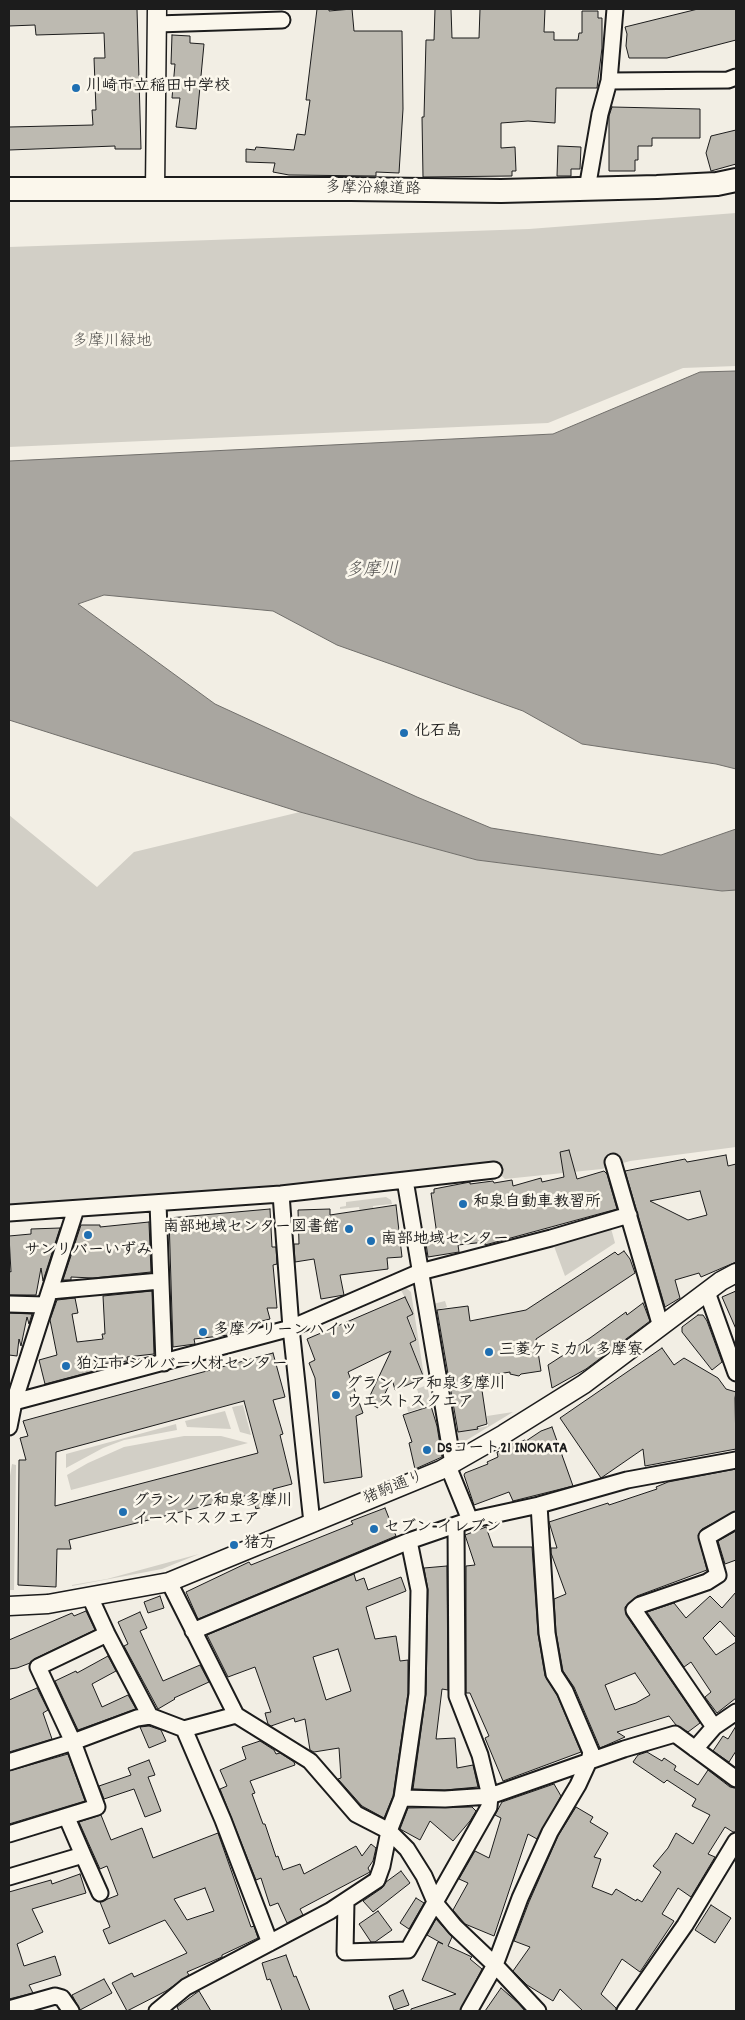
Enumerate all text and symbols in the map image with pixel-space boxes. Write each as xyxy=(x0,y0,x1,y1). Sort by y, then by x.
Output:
place label: 川崎市立稲田中学校 xyxy=(86,78,230,98)
marker: 川崎市立稲田中学校 xyxy=(70,82,82,94)
street label: 多摩沿線道路 xyxy=(325,180,421,200)
park label: 多摩川緑地 xyxy=(72,333,152,353)
water label: 多摩川 xyxy=(345,561,399,583)
place label: 化石島 xyxy=(414,723,462,743)
marker: 化石島 xyxy=(398,727,410,739)
place label: 和泉自動車教習所 xyxy=(473,1194,601,1214)
marker: 和泉自動車教習所 xyxy=(457,1198,469,1210)
place label: 南部地域センター図書館 xyxy=(163,1219,339,1239)
marker: 南部地域センター図書館 xyxy=(343,1223,355,1235)
marker: サンリバーいずみ xyxy=(82,1229,94,1241)
place label: 南部地域センター xyxy=(381,1231,509,1251)
marker: 南部地域センター xyxy=(365,1235,377,1247)
place label: サンリバーいずみ xyxy=(24,1242,152,1262)
place label: 多摩グリーンハイツ xyxy=(213,1322,357,1342)
marker: 多摩グリーンハイツ xyxy=(197,1326,209,1338)
place label: 三菱ケミカル多摩寮 xyxy=(499,1342,643,1362)
marker: 三菱ケミカル多摩寮 xyxy=(483,1346,495,1358)
place label: 狛江市 シルバー人材センター xyxy=(76,1356,288,1376)
marker: 狛江市 シルバー人材センター xyxy=(60,1360,72,1372)
place label: グランノア和泉多摩川 ウエストスクエア xyxy=(346,1376,506,1414)
marker: グランノア和泉多摩川 ウエストスクエア xyxy=(330,1389,342,1401)
place label: DSコート21 INOKATA xyxy=(437,1440,568,1460)
marker: DSコート21 INOKATA xyxy=(421,1444,433,1456)
street label: 猪駒通り xyxy=(361,1468,427,1510)
place label: グランノア和泉多摩川 イーストスクエア xyxy=(133,1493,293,1531)
marker: グランノア和泉多摩川 イーストスクエア xyxy=(117,1506,129,1518)
place label: セブン-イレブン xyxy=(384,1519,501,1539)
marker: セブン-イレブン xyxy=(368,1523,380,1535)
place label: 猪方 xyxy=(244,1535,276,1555)
marker: 猪方 xyxy=(228,1539,240,1551)

